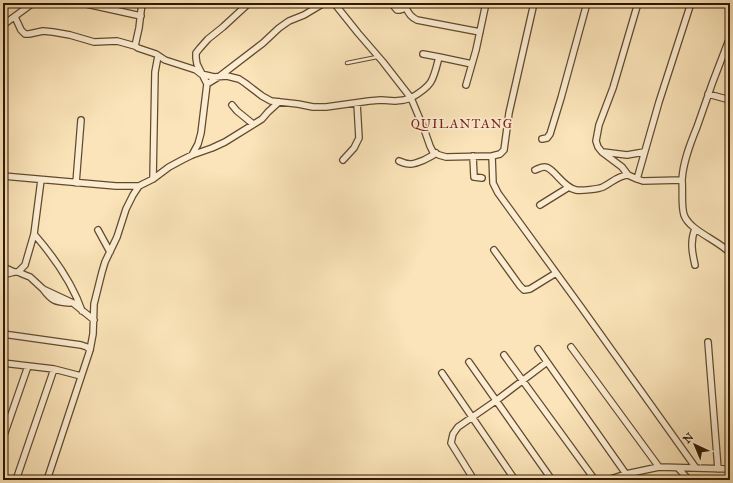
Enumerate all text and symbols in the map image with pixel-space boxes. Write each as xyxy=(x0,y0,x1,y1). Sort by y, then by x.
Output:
district label: QUILANTANG xyxy=(411,116,513,132)
north arrow xyxy=(675,425,715,465)
text: N xyxy=(681,430,697,446)

